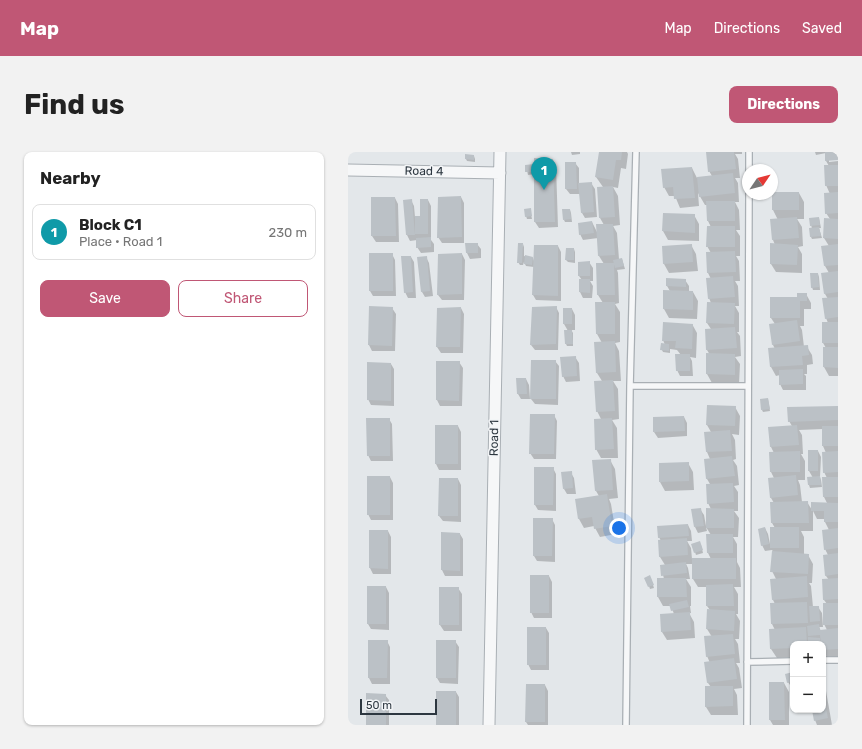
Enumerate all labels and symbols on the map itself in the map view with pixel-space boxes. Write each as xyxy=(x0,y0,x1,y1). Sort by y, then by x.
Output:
pin: 1 xyxy=(531,157,557,190)
street label: Road 4 xyxy=(404,164,444,178)
north arrow xyxy=(742,164,778,200)
street label: Road 1 xyxy=(487,420,501,456)
your location xyxy=(609,518,629,538)
scale bar xyxy=(360,697,437,716)

